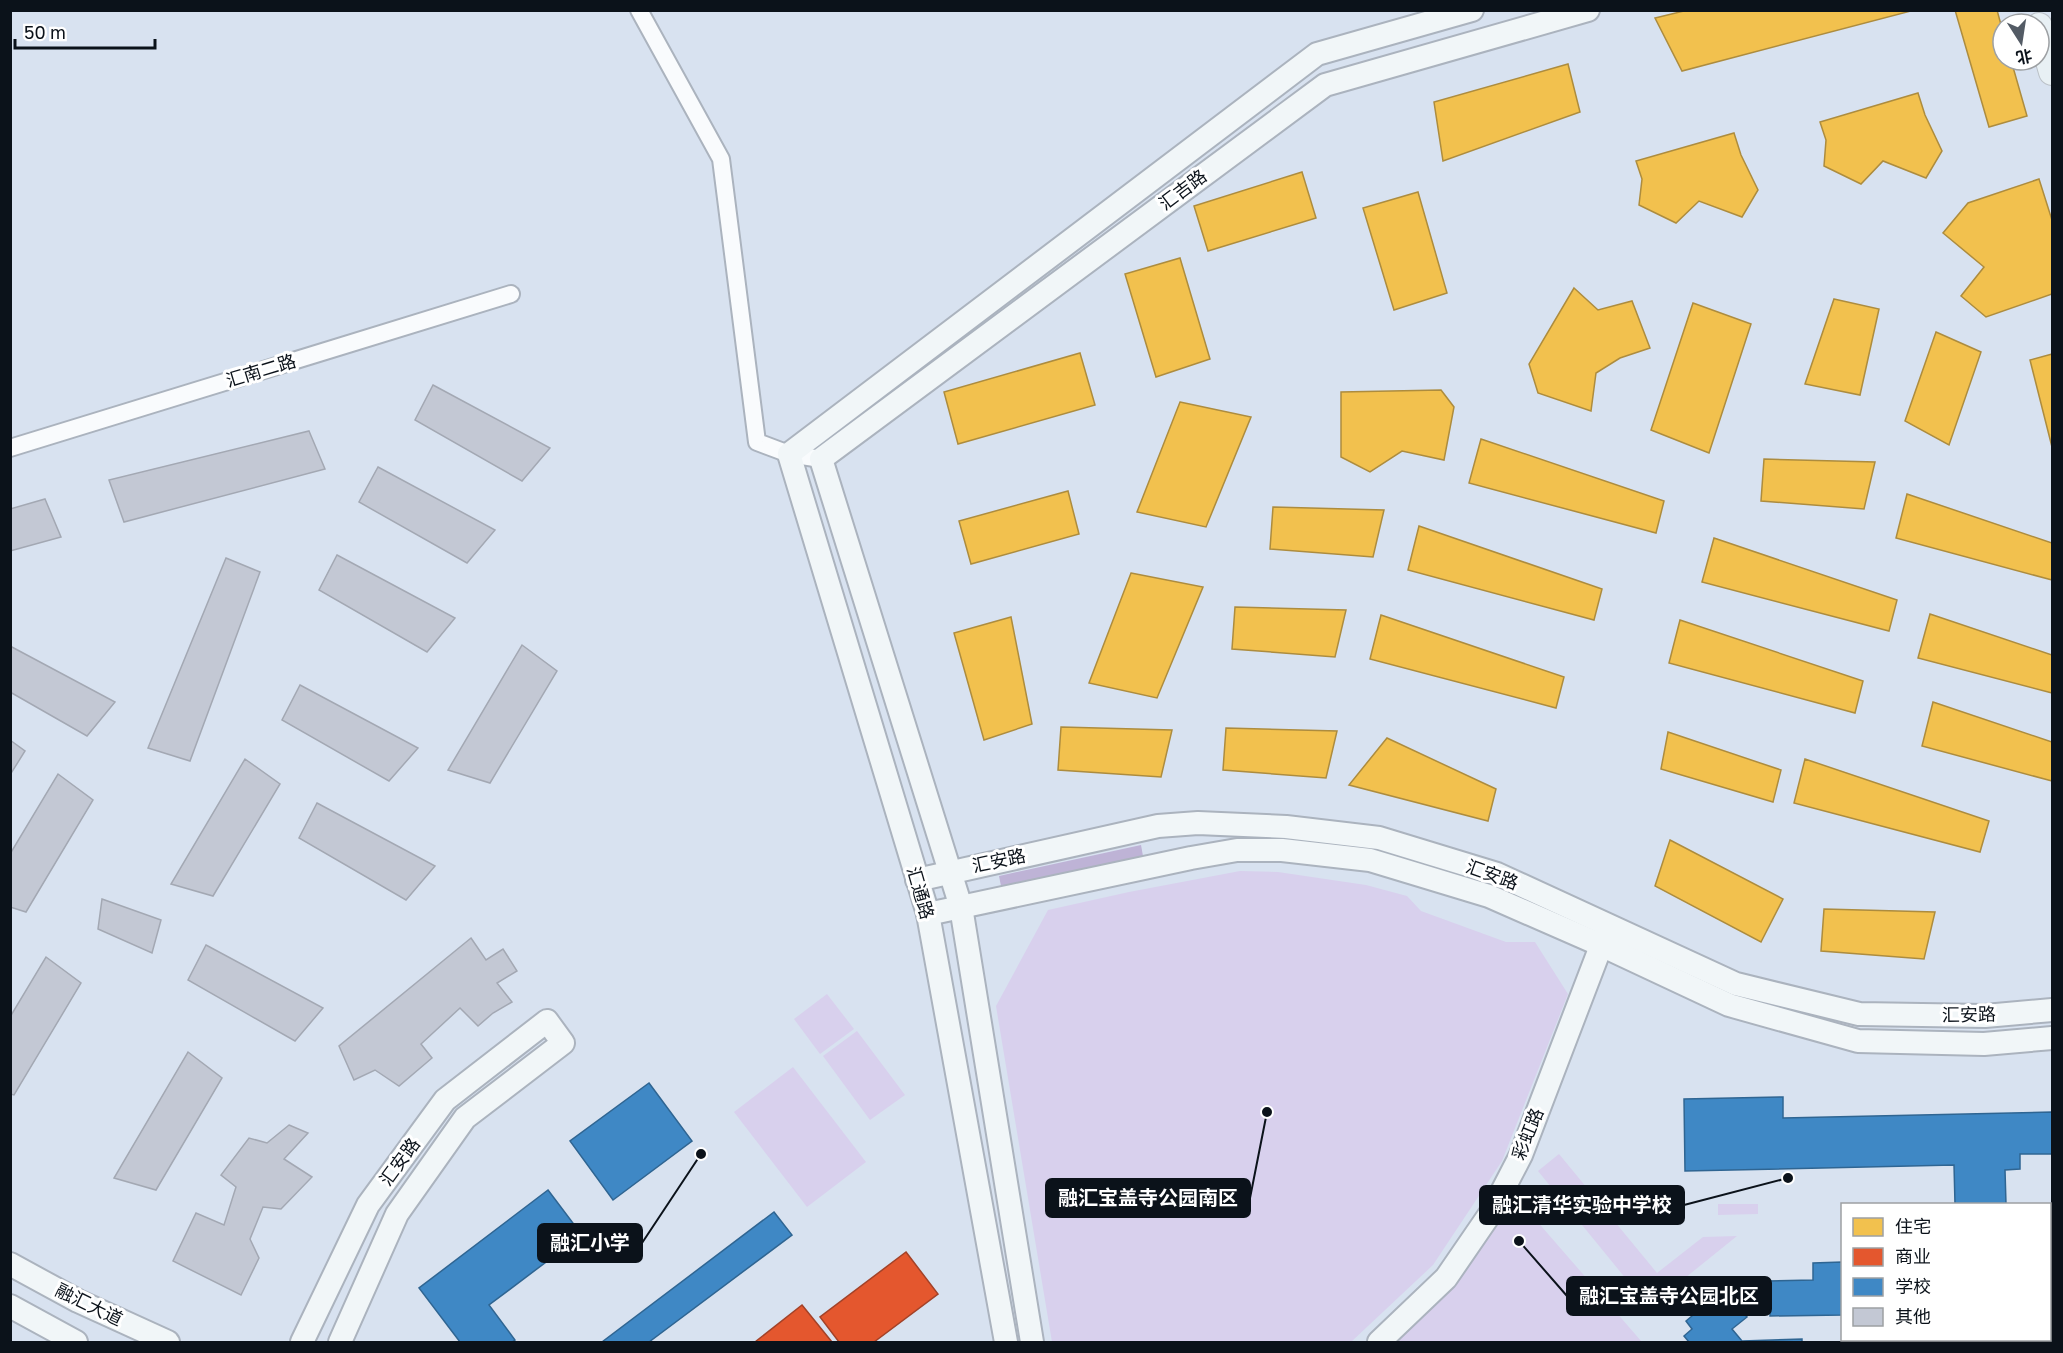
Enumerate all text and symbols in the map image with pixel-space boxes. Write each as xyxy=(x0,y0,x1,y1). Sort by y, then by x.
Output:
scale bar xyxy=(15,12,154,50)
north arrow xyxy=(1991,12,2051,72)
text: 50 m xyxy=(24,21,66,43)
text: 北 xyxy=(2014,45,2034,68)
street label: 汇吉路 xyxy=(1154,164,1211,214)
street label: 汇南二路 xyxy=(223,349,298,391)
street label: 汇安路 xyxy=(970,844,1027,876)
street label: 汇安路 xyxy=(1463,854,1521,894)
street label: 汇通路 xyxy=(903,864,939,922)
street label: 汇安路 xyxy=(1942,1003,1996,1025)
street label: 彩虹路 xyxy=(1507,1104,1547,1163)
street label: 汇安路 xyxy=(374,1133,424,1190)
callout: 融汇宝盖寺公园南区 xyxy=(1046,1179,1250,1217)
text: 融汇宝盖寺公园南区 xyxy=(1058,1185,1238,1209)
callout: 融汇清华实验中学校 xyxy=(1480,1186,1684,1224)
text: 融汇清华实验中学校 xyxy=(1492,1192,1672,1216)
legend xyxy=(1841,1203,2051,1341)
text: 住宅 xyxy=(1895,1215,1931,1237)
callout: 融汇小学 xyxy=(538,1224,642,1262)
text: 融汇小学 xyxy=(550,1230,630,1254)
text: 商业 xyxy=(1895,1245,1931,1267)
text: 学校 xyxy=(1895,1275,1931,1297)
callout: 融汇宝盖寺公园北区 xyxy=(1567,1277,1771,1315)
street label: 融汇大道 xyxy=(52,1278,127,1330)
text: 融汇宝盖寺公园北区 xyxy=(1579,1283,1759,1307)
text: 其他 xyxy=(1895,1305,1931,1327)

